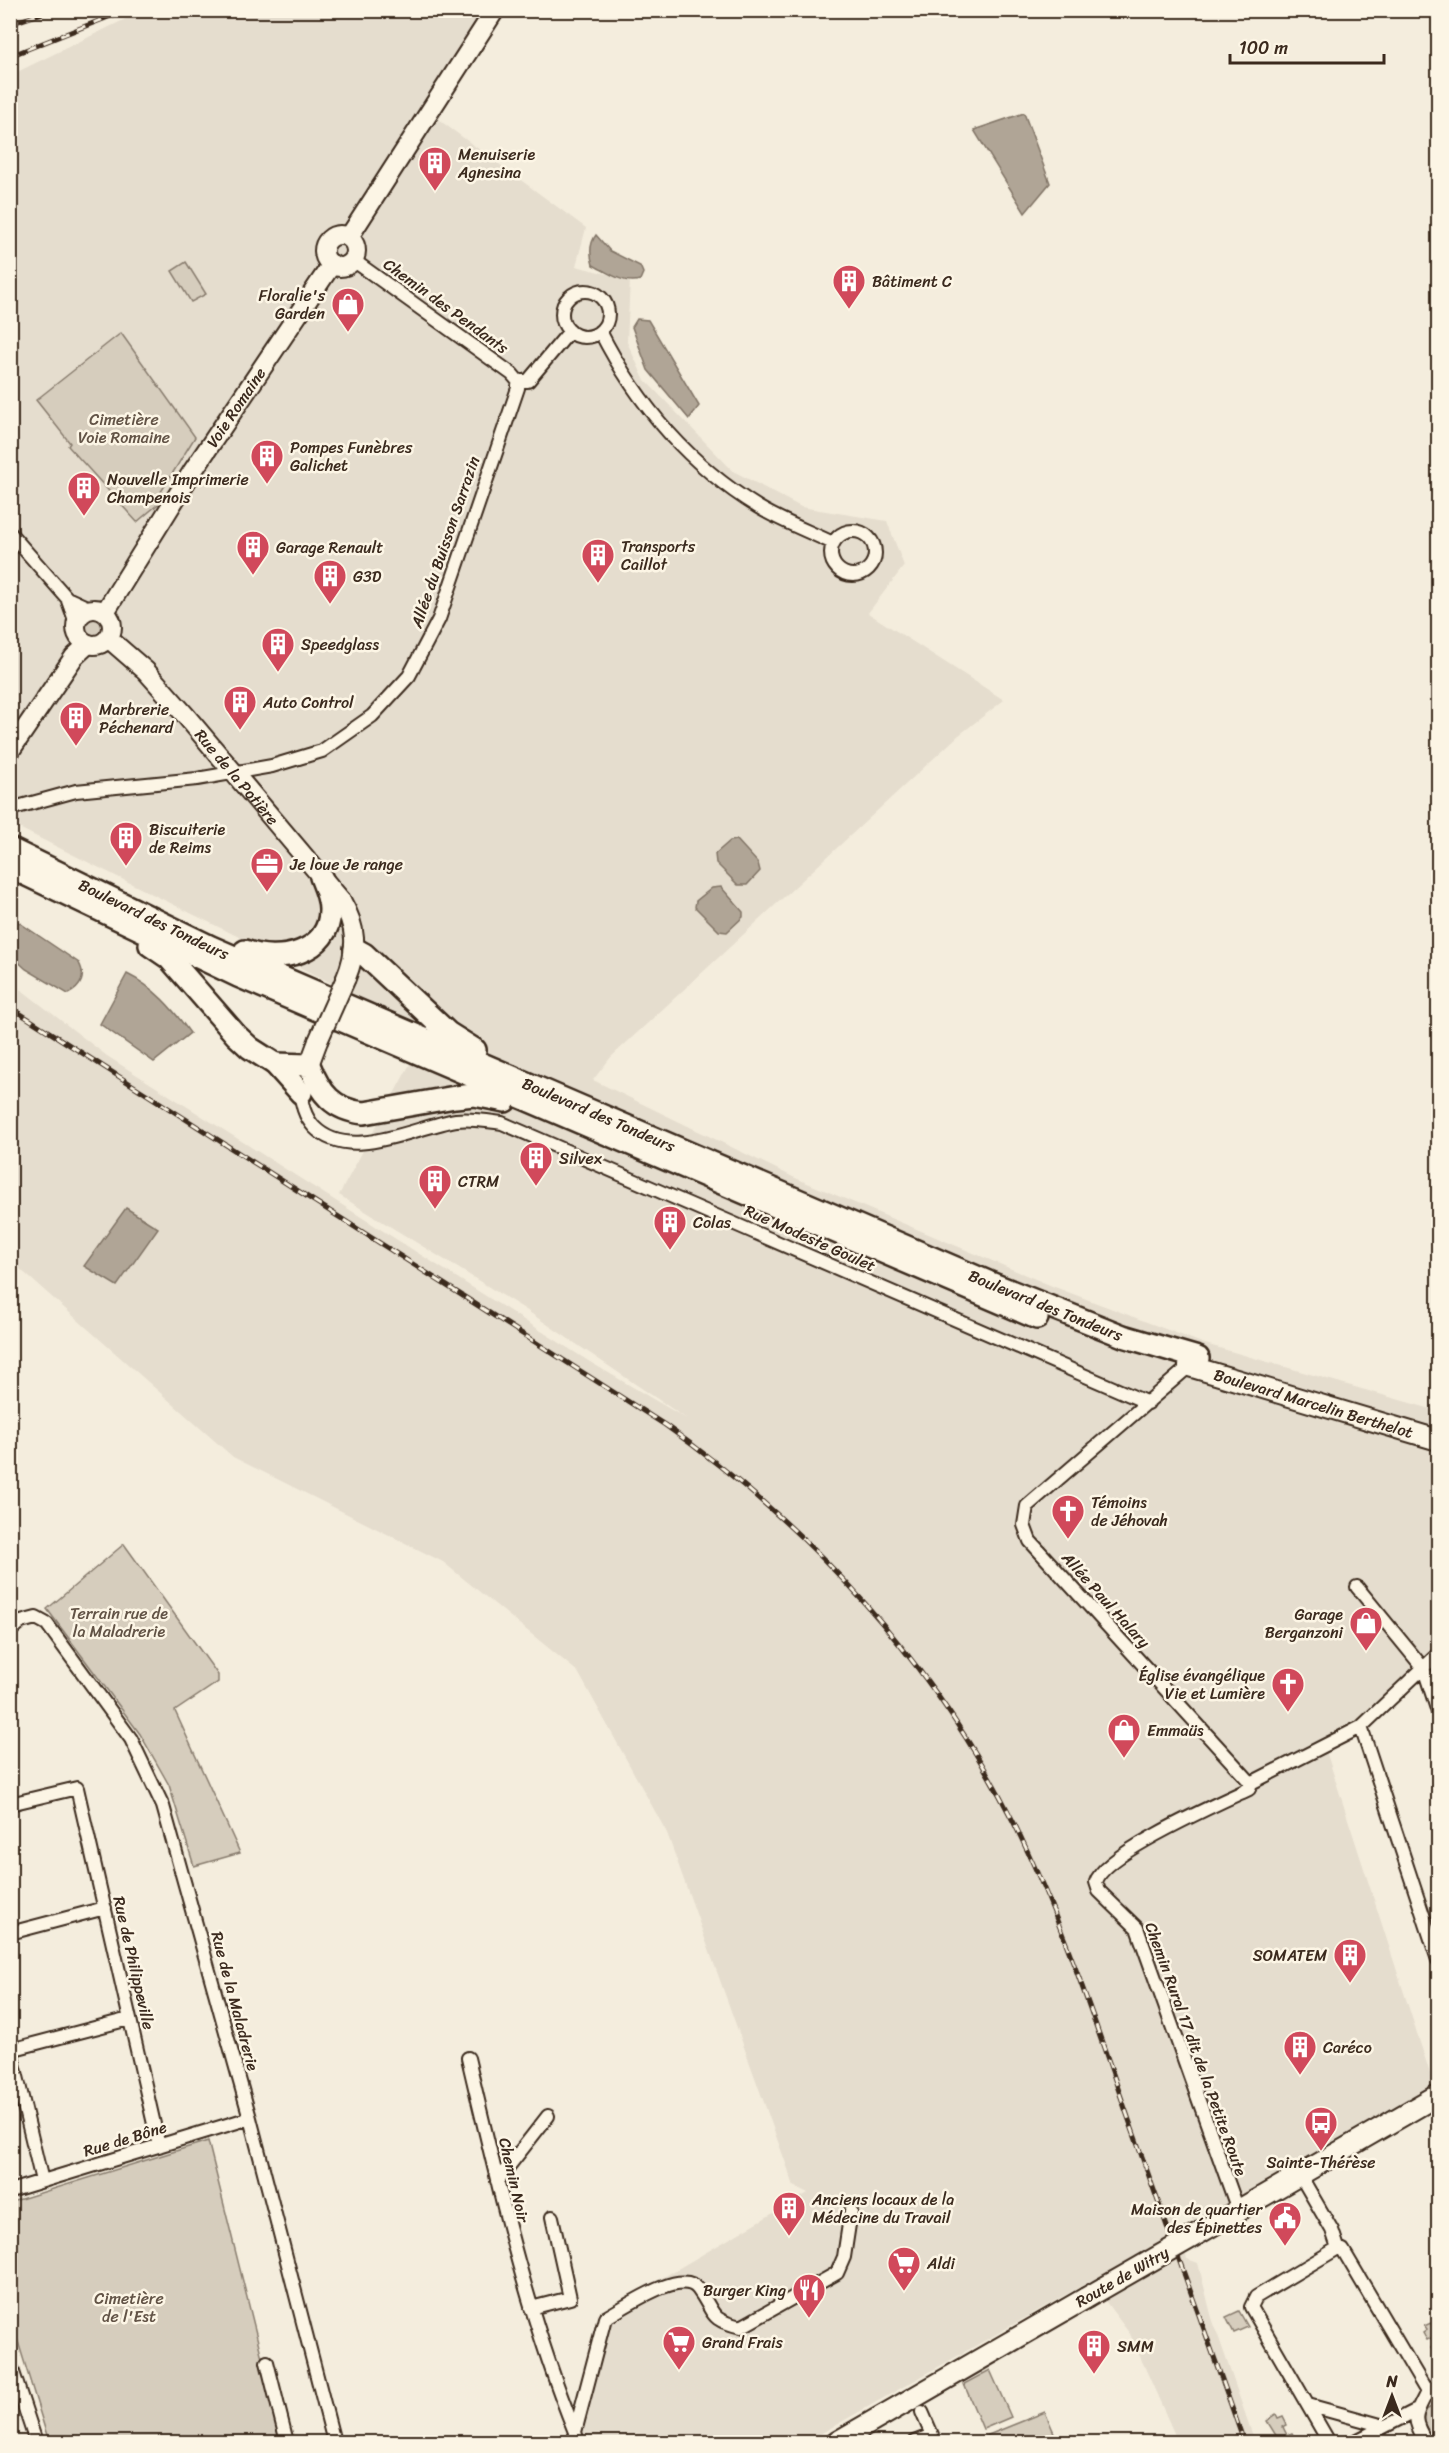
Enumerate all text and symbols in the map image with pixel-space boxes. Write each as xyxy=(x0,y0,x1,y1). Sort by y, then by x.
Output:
scale bar xyxy=(1230,27,1384,65)
text: 100 m xyxy=(1239,32,1288,64)
place label: Menuiserie Agnesina xyxy=(457,140,535,187)
building icon: Menuiserie Agnesina xyxy=(417,145,453,192)
street label: Chemin des Pendants xyxy=(377,250,515,362)
building icon: Bâtiment C xyxy=(831,263,867,310)
place label: Bâtiment C xyxy=(872,267,952,296)
place label: Floralie's Garden xyxy=(258,281,326,328)
shop icon: Floralie's Garden xyxy=(330,286,366,333)
street label: Voie Romaine xyxy=(198,361,273,453)
park label: Cimetière Voie Romaine xyxy=(78,405,170,452)
place label: Pompes Funèbres Galichet xyxy=(290,433,413,480)
building icon: Pompes Funèbres Galichet xyxy=(249,438,285,485)
street label: Allée du Buisson Sarrazin xyxy=(402,452,488,633)
place label: Nouvelle Imprimerie Champenois xyxy=(107,465,249,512)
building icon: Nouvelle Imprimerie Champenois xyxy=(66,470,102,517)
building icon: Garage Renault xyxy=(235,529,271,576)
place label: Transports Caillot xyxy=(621,532,696,579)
place label: Garage Renault xyxy=(276,533,383,562)
building icon: Transports Caillot xyxy=(580,537,616,584)
building icon: G3D xyxy=(312,558,348,605)
place label: G3D xyxy=(353,562,382,591)
building icon: Speedglass xyxy=(260,626,296,673)
place label: Speedglass xyxy=(301,630,379,659)
building icon: Auto Control xyxy=(222,684,258,731)
place label: Auto Control xyxy=(262,688,354,717)
place label: Marbrerie Péchenard xyxy=(99,695,175,742)
building icon: Marbrerie Péchenard xyxy=(58,700,94,747)
street label: Rue de la Potière xyxy=(188,722,287,832)
place label: Biscuiterie de Reims xyxy=(149,815,225,862)
building icon: Biscuiterie de Reims xyxy=(108,820,144,867)
office icon: Je loue Je range xyxy=(249,846,285,893)
place label: Je loue Je range xyxy=(289,850,403,879)
street label: Boulevard des Tondeurs xyxy=(74,870,234,968)
street label: Boulevard des Tondeurs xyxy=(518,1068,681,1160)
building icon: Silvex xyxy=(518,1140,554,1187)
place label: Silvex xyxy=(559,1144,603,1173)
building icon: CTRM xyxy=(417,1163,453,1210)
place label: CTRM xyxy=(458,1167,499,1196)
street label: Rue Modeste Goulet xyxy=(740,1196,880,1280)
building icon: Colas xyxy=(652,1204,688,1251)
place label: Colas xyxy=(693,1208,732,1237)
street label: Boulevard des Tondeurs xyxy=(964,1261,1128,1349)
street label: Boulevard Marcelin Berthelot xyxy=(1210,1360,1417,1446)
place label: Témoins de Jéhovah xyxy=(1091,1488,1168,1535)
church icon: Témoins de Jéhovah xyxy=(1050,1493,1086,1540)
street label: Allée Paul Halary xyxy=(1054,1544,1158,1656)
park label: Terrain rue de la Maladrerie xyxy=(70,1599,168,1646)
place label: Garage Berganzoni xyxy=(1265,1600,1344,1647)
shop icon: Garage Berganzoni xyxy=(1348,1605,1384,1652)
place label: Église évangélique Vie et Lumière xyxy=(1138,1661,1265,1708)
church icon: Église évangélique Vie et Lumière xyxy=(1270,1666,1306,1713)
shop icon: Emmaüs xyxy=(1106,1712,1142,1759)
place label: Emmaüs xyxy=(1147,1716,1204,1745)
street label: Rue de Philippeville xyxy=(105,1893,163,2033)
street label: Chemin Rural 17 dit de la Petite Route xyxy=(1136,1918,1256,2180)
street label: Rue de la Maladrerie xyxy=(202,1928,268,2074)
building icon: SOMATEM xyxy=(1332,1937,1368,1984)
place label: SOMATEM xyxy=(1253,1941,1327,1970)
building icon: Caréco xyxy=(1282,2029,1318,2076)
place label: Caréco xyxy=(1323,2033,1372,2062)
bus stop icon: Sainte-Thérèse xyxy=(1303,2105,1339,2152)
street label: Rue de Bône xyxy=(80,2113,170,2165)
street label: Chemin Noir xyxy=(490,2135,538,2227)
place label: Sainte-Thérèse xyxy=(1266,2148,1376,2177)
place label: Anciens locaux de la Médecine du Travail xyxy=(811,2185,954,2232)
building icon: Anciens locaux de la Médecine du Travail xyxy=(771,2190,807,2237)
place label: Maison de quartier des Épinettes xyxy=(1131,2195,1263,2242)
public building icon: Maison de quartier des Épinettes xyxy=(1267,2200,1303,2247)
street label: Route de Witry xyxy=(1070,2238,1175,2316)
supermarket icon: Aldi xyxy=(886,2245,922,2292)
place label: Aldi xyxy=(926,2249,955,2278)
restaurant icon: Burger King xyxy=(791,2272,827,2319)
place label: Burger King xyxy=(703,2276,786,2305)
park label: Cimetière de l'Est xyxy=(94,2284,164,2331)
supermarket icon: Grand Frais xyxy=(661,2324,697,2371)
place label: Grand Frais xyxy=(702,2328,784,2357)
building icon: SMM xyxy=(1076,2328,1112,2375)
place label: SMM xyxy=(1117,2332,1154,2361)
north arrow xyxy=(1362,2366,1422,2426)
text: N xyxy=(1385,2367,1398,2396)

